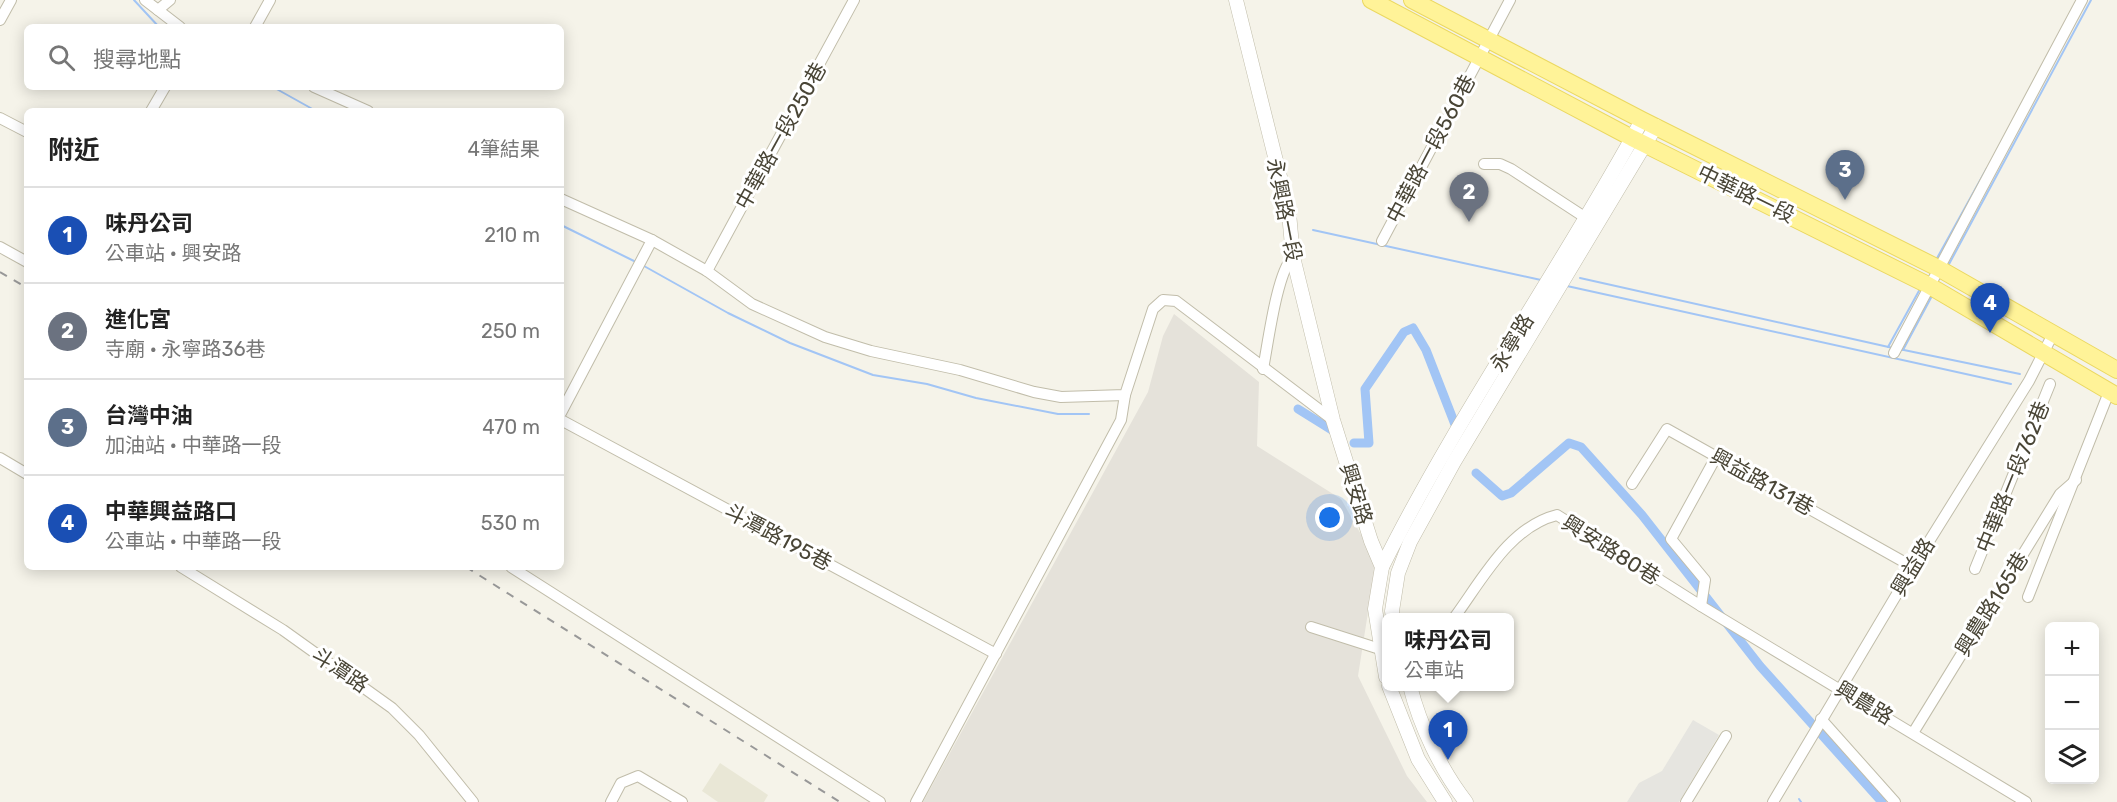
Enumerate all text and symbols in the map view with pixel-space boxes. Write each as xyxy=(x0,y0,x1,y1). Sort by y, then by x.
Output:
search box xyxy=(24,24,564,90)
icon: search xyxy=(45,41,78,74)
text: 搜尋地點 xyxy=(93,46,181,73)
street label: 中華路一段250巷 xyxy=(730,58,831,214)
street label: 中華路一段560巷 xyxy=(1381,70,1480,227)
text: 附近 xyxy=(48,135,100,166)
text: 4筆結果 xyxy=(468,137,540,161)
pin: 3 xyxy=(1826,150,1864,200)
street label: 永興路一段 xyxy=(1262,156,1307,264)
street label: 中華路一段 xyxy=(1694,159,1799,228)
pin: 2 xyxy=(1450,172,1488,222)
text: 味丹公司 xyxy=(105,210,193,237)
text: 1 xyxy=(63,223,72,247)
text: 210 m xyxy=(484,223,540,247)
text: 公車站 · 興安路 xyxy=(105,241,241,265)
pin: 4 xyxy=(1970,284,2010,333)
text: 進化宮 xyxy=(105,306,171,333)
street label: 永寧路 xyxy=(1485,309,1539,376)
text: 2 xyxy=(61,319,74,343)
text: 250 m xyxy=(481,319,540,343)
text: 寺廟 · 永寧路36巷 xyxy=(105,337,265,361)
street label: 中華路一段762巷 xyxy=(1971,397,2054,556)
text: 台灣中油 xyxy=(105,402,193,429)
text: 3 xyxy=(61,415,74,439)
text: 470 m xyxy=(482,415,540,439)
text: 加油站 · 中華路一段 xyxy=(105,433,281,457)
street label: 興益路131巷 xyxy=(1706,443,1818,520)
street label: 興安路 xyxy=(1335,460,1378,528)
text: 中華興益路口 xyxy=(105,498,237,525)
street label: 斗潭路195巷 xyxy=(720,498,836,575)
your location xyxy=(1315,503,1344,532)
street label: 興安路80巷 xyxy=(1558,510,1665,590)
text: 4 xyxy=(61,511,74,535)
text: 530 m xyxy=(481,511,540,535)
text: 公車站 · 中華路一段 xyxy=(105,529,281,553)
street label: 興益路 xyxy=(1886,533,1940,600)
street label: 興農路165巷 xyxy=(1950,547,2033,660)
popup xyxy=(1382,613,1514,691)
map controls xyxy=(2045,622,2099,784)
button: + xyxy=(2045,622,2099,676)
text: 味丹公司 xyxy=(1404,627,1492,654)
street label: 斗潭路 xyxy=(307,642,373,698)
text: 公車站 xyxy=(1404,658,1464,682)
street label: 興農路 xyxy=(1831,676,1898,730)
button: − xyxy=(2045,676,2099,730)
pin: 1 xyxy=(1428,710,1468,760)
button: layers xyxy=(2045,730,2099,784)

